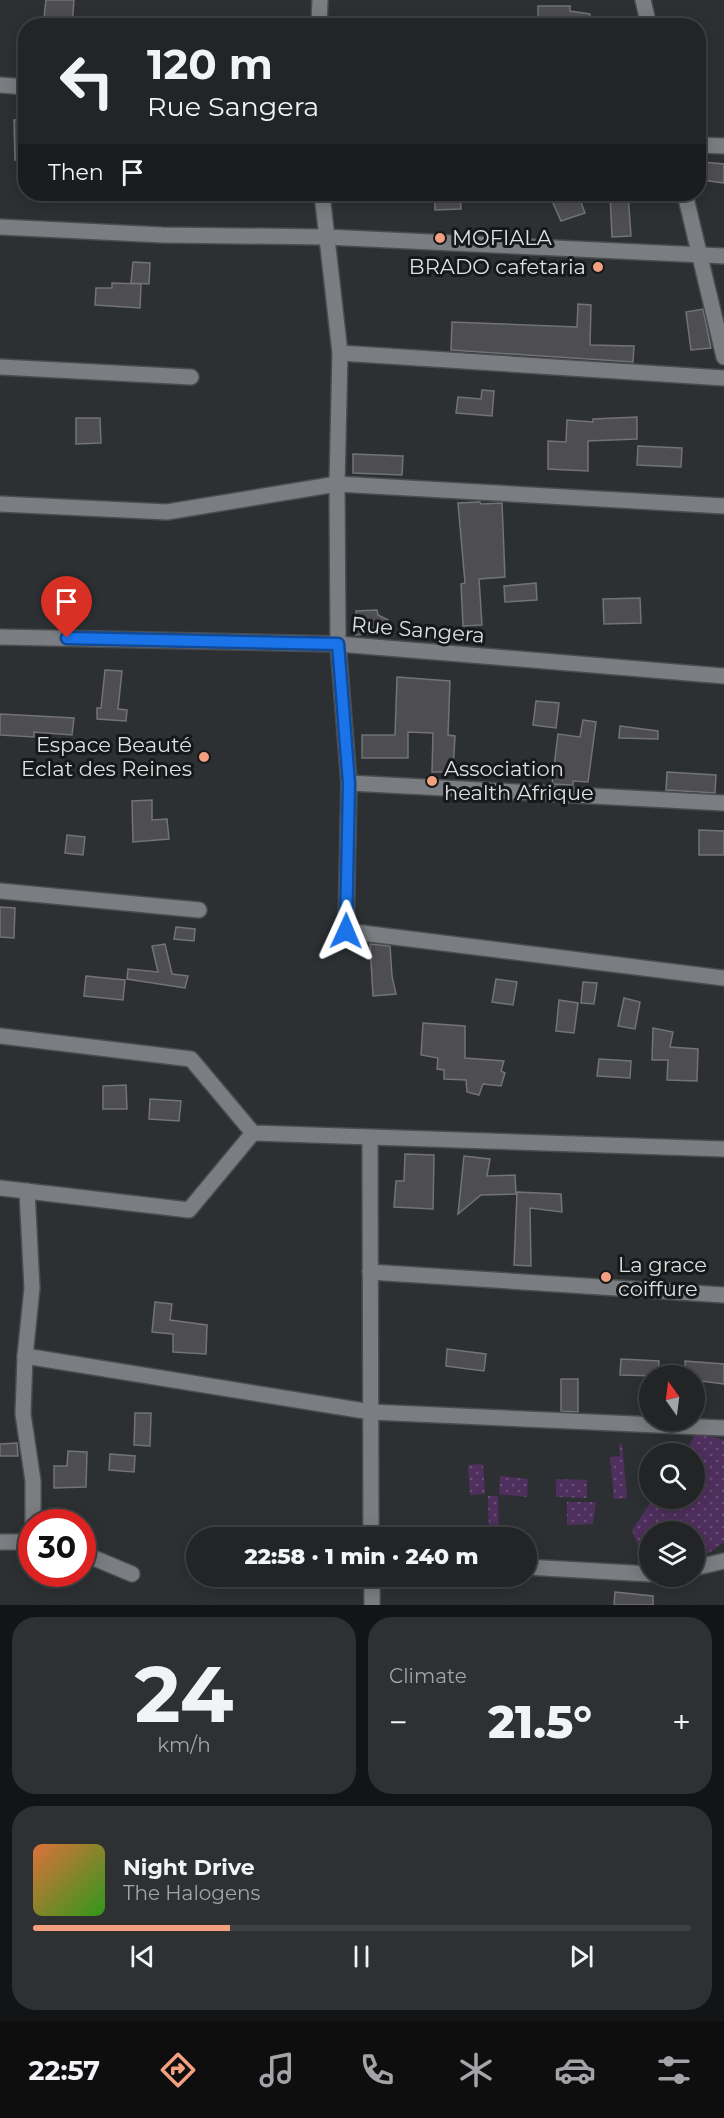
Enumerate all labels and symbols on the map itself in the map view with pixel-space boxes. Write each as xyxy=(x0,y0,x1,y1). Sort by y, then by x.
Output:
place label: MOFIALA xyxy=(452,225,553,250)
marker: MOFIALA xyxy=(433,231,447,245)
place label: BRADO cafetaria xyxy=(409,254,586,279)
marker: BRADO cafetaria xyxy=(591,260,605,274)
pin xyxy=(41,576,92,638)
street label: Rue Sangera xyxy=(350,611,486,648)
place label: Espace Beauté Eclat des Reines xyxy=(21,732,192,781)
marker: Espace Beauté Eclat des Reines xyxy=(197,750,211,764)
place label: Association health Afrique xyxy=(444,756,594,805)
marker: Association health Afrique xyxy=(425,774,439,788)
position arrow xyxy=(314,899,378,963)
place label: La grace coiffure xyxy=(618,1252,707,1301)
marker: La grace coiffure xyxy=(599,1270,613,1284)
north arrow xyxy=(639,1365,705,1431)
speed limit sign: 30 xyxy=(18,1509,96,1587)

